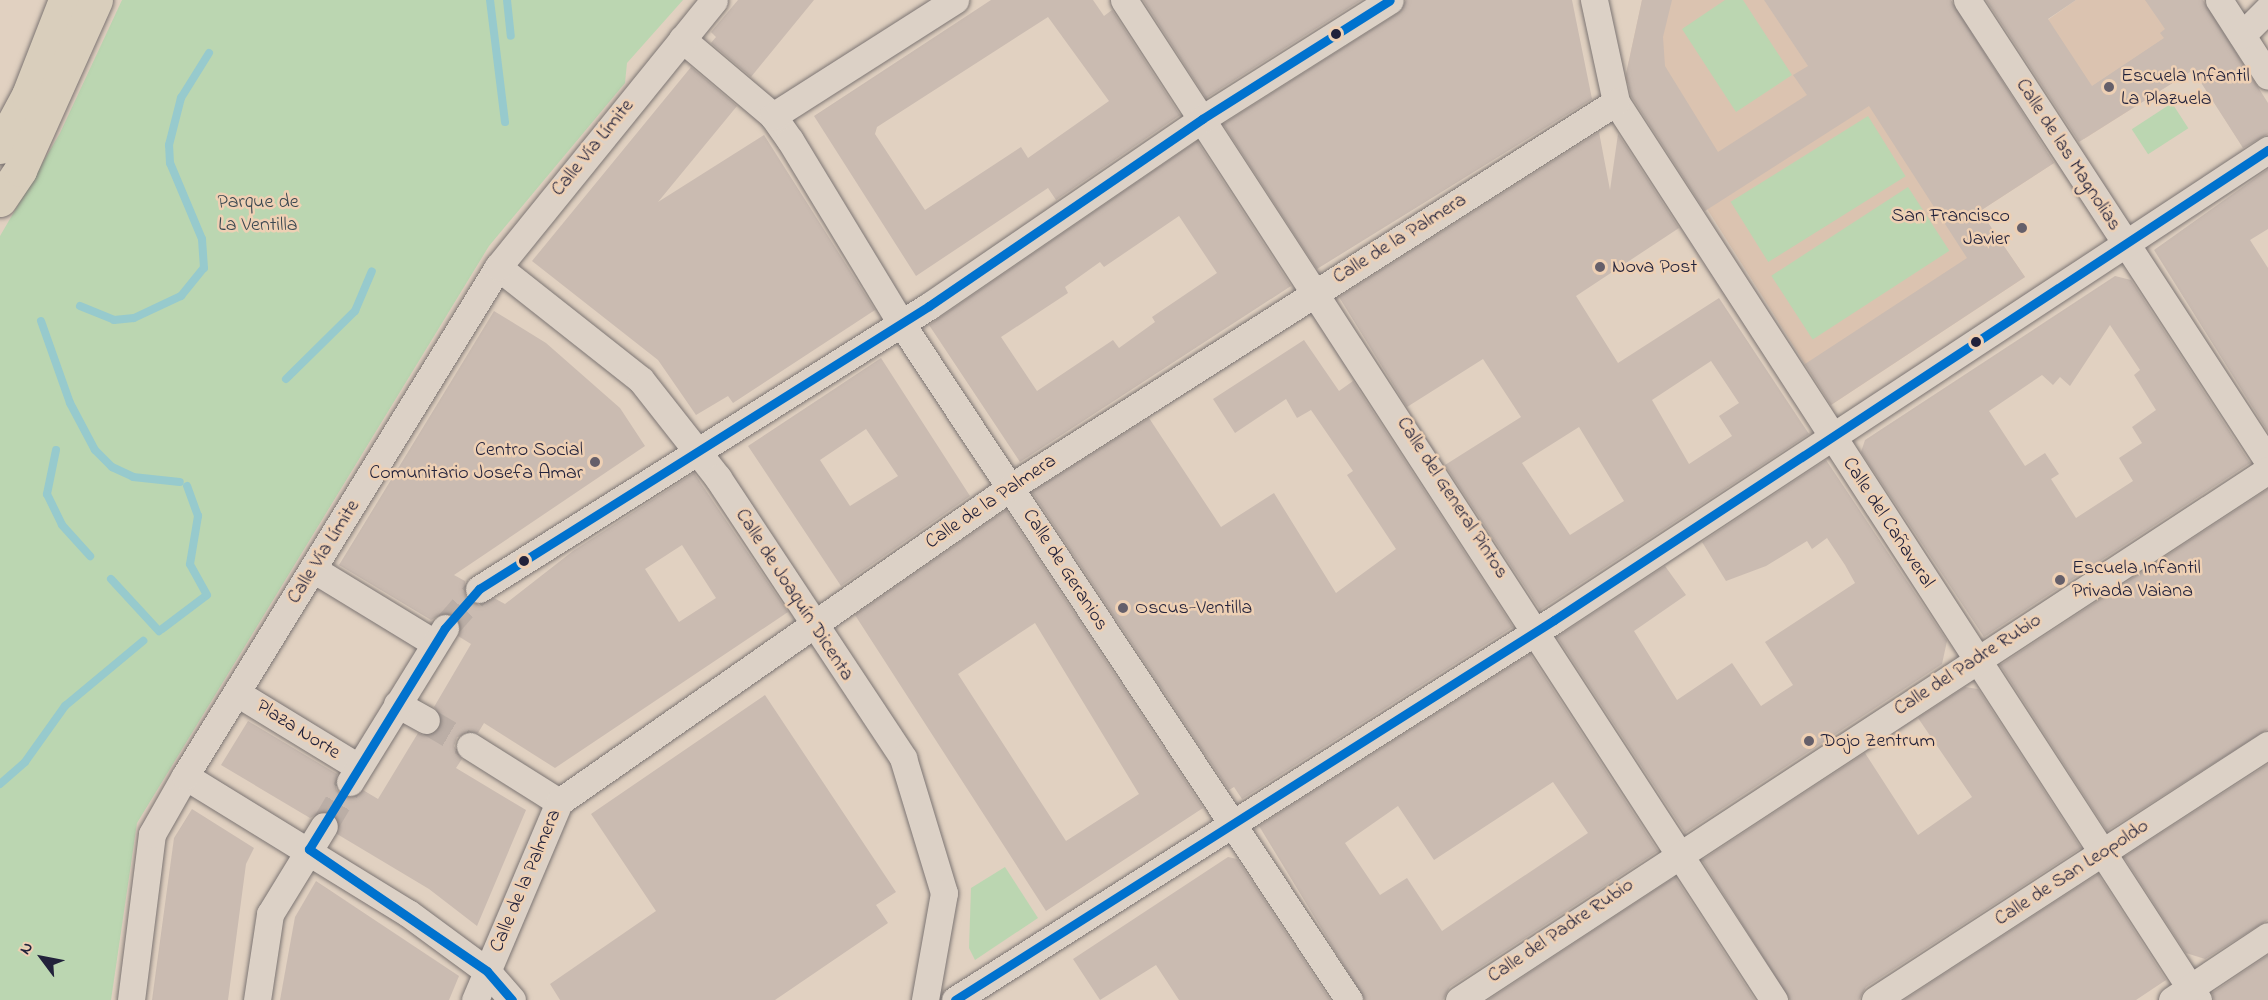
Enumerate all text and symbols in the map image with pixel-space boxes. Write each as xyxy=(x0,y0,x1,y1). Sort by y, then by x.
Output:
unlabelled marker xyxy=(1330,28,1342,40)
place label: Escuela Infantil La Plazuela xyxy=(2121,64,2250,111)
street label: Calle de las Magnolias xyxy=(2010,74,2126,236)
marker: Escuela Infantil La Plazuela xyxy=(2102,80,2116,94)
street label: Calle Vía Límite xyxy=(547,95,639,201)
street label: Calle de la Palmera xyxy=(1329,188,1471,290)
park label: Parque de La Ventilla xyxy=(217,190,299,237)
place label: San Francisco Javier xyxy=(1891,204,2010,251)
marker: San Francisco Javier xyxy=(2015,221,2029,235)
place label: Nova Post xyxy=(1612,255,1697,279)
marker: Nova Post xyxy=(1593,260,1607,274)
unlabelled marker xyxy=(1970,336,1982,348)
street label: Calle del General Pintos xyxy=(1391,413,1513,583)
place label: Centro Social Comunitario Josefa Amar xyxy=(369,438,583,485)
street label: Calle de la Palmera xyxy=(921,449,1061,555)
street label: Calle del Cañaveral xyxy=(1837,453,1939,593)
marker: Centro Social Comunitario Josefa Amar xyxy=(588,455,602,469)
street label: Calle Vía Límite xyxy=(283,496,365,608)
street label: Calle de Joaquín Dicenta xyxy=(729,504,859,686)
street label: Calle de Geranios xyxy=(1017,505,1113,635)
unlabelled marker xyxy=(518,555,530,567)
place label: Escuela Infantil Privada Vaiana xyxy=(2072,556,2201,603)
marker: Escuela Infantil Privada Vaiana xyxy=(2053,573,2067,587)
place label: Oscus-Ventilla xyxy=(1135,596,1252,620)
marker: Oscus-Ventilla xyxy=(1116,601,1130,615)
street label: Calle del Padre Rubio xyxy=(1890,608,2046,722)
street label: Plaza Norte xyxy=(252,695,344,765)
place label: Dojo Zentrum xyxy=(1821,729,1935,753)
marker: Dojo Zentrum xyxy=(1802,734,1816,748)
street label: Calle de la Palmera xyxy=(485,806,567,956)
street label: Calle de San Leopoldo xyxy=(1991,814,2153,932)
street label: Calle del Padre Rubio xyxy=(1484,873,1638,989)
north arrow xyxy=(12,928,72,988)
text: N xyxy=(14,938,40,959)

